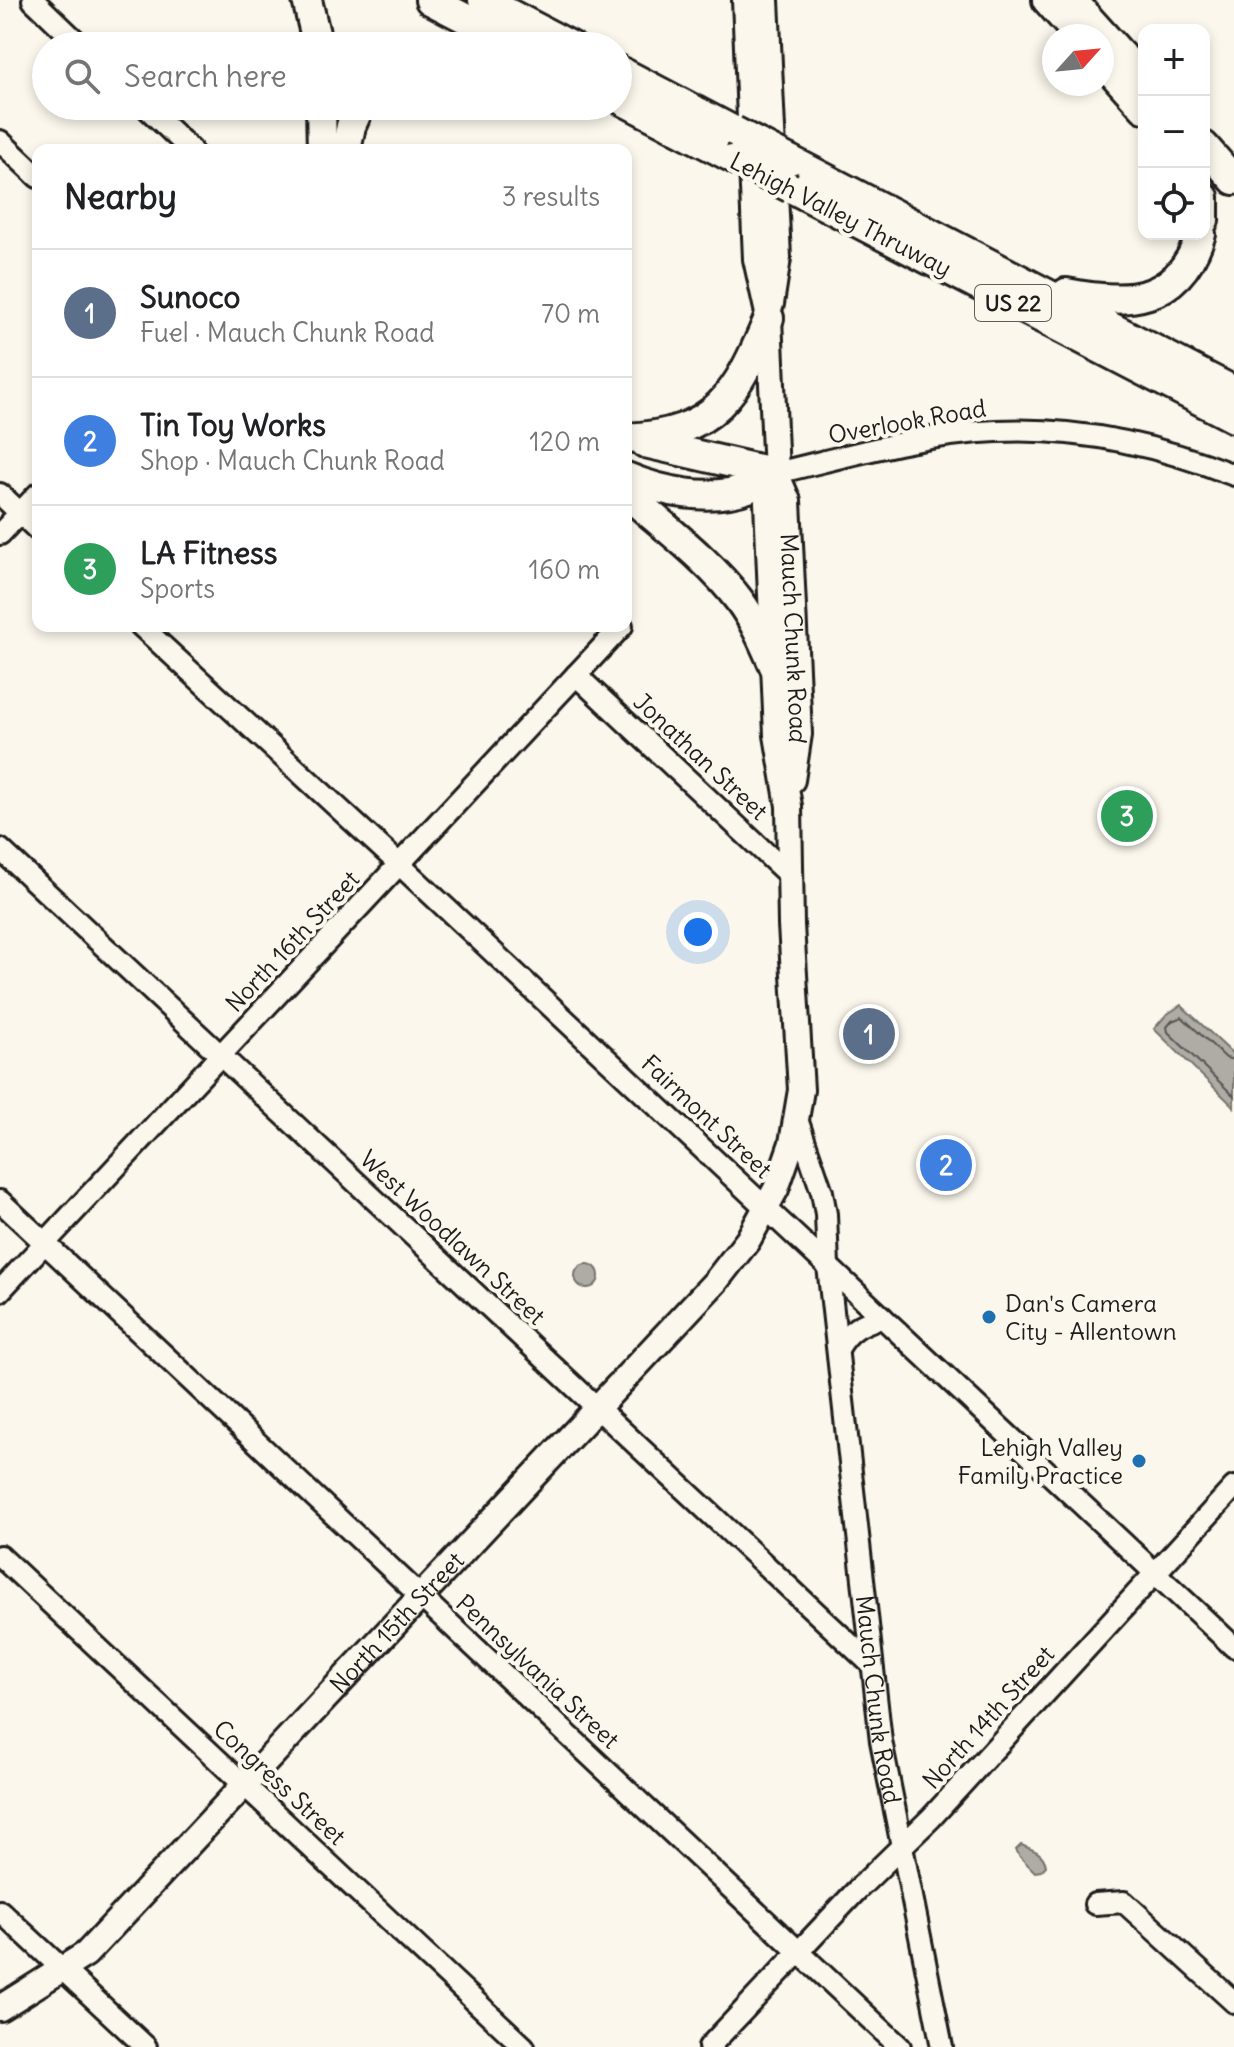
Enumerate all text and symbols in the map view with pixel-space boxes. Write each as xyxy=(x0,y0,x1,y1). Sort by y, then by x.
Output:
north arrow xyxy=(1042,24,1114,96)
map controls xyxy=(1138,24,1210,240)
button: + xyxy=(1138,24,1210,96)
search box xyxy=(32,32,632,120)
icon: search xyxy=(60,54,104,98)
text: Search here xyxy=(124,57,287,95)
button: − xyxy=(1138,96,1210,168)
street label: Lehigh Valley Thruway xyxy=(725,145,957,283)
button: locate xyxy=(1138,168,1210,240)
text: Nearby xyxy=(64,175,177,218)
text: 3 results xyxy=(502,180,600,213)
text: Sunoco xyxy=(140,278,240,316)
road number: US 22 xyxy=(975,285,1051,321)
text: 1 xyxy=(85,297,95,330)
text: 70 m xyxy=(541,297,600,330)
text: Fuel · Mauch Chunk Road xyxy=(140,316,435,349)
street label: Overlook Road xyxy=(826,392,988,450)
text: Tin Toy Works xyxy=(140,406,326,444)
text: 2 xyxy=(83,425,97,458)
text: 120 m xyxy=(529,425,600,458)
text: Shop · Mauch Chunk Road xyxy=(140,444,445,477)
street label: Mauch Chunk Road xyxy=(775,533,815,746)
text: LA Fitness xyxy=(140,534,277,572)
text: 3 xyxy=(83,553,97,586)
text: 160 m xyxy=(529,553,600,586)
text: Sports xyxy=(140,572,215,605)
street label: Jonathan Street xyxy=(628,686,774,826)
pin: 3 xyxy=(1101,786,1153,846)
street label: North 16th Street xyxy=(219,864,365,1018)
your location xyxy=(678,912,718,952)
pin: 1 xyxy=(843,1004,895,1064)
street label: Fairmont Street xyxy=(636,1048,778,1184)
pin: 2 xyxy=(920,1135,972,1195)
street label: West Woodlawn Street xyxy=(354,1143,552,1331)
place label: Dan's Camera City - Allentown xyxy=(1005,1288,1177,1346)
marker: Dan's Camera City - Allentown xyxy=(980,1308,998,1326)
place label: Lehigh Valley Family Practice xyxy=(958,1432,1123,1490)
marker: Lehigh Valley Family Practice xyxy=(1130,1452,1148,1470)
street label: North 15th Street xyxy=(323,1545,470,1699)
street label: Pennsylvania Street xyxy=(450,1588,626,1754)
street label: Mauch Chunk Road xyxy=(850,1594,908,1806)
street label: North 14th Street xyxy=(916,1639,1060,1795)
street label: Congress Street xyxy=(208,1713,352,1851)

